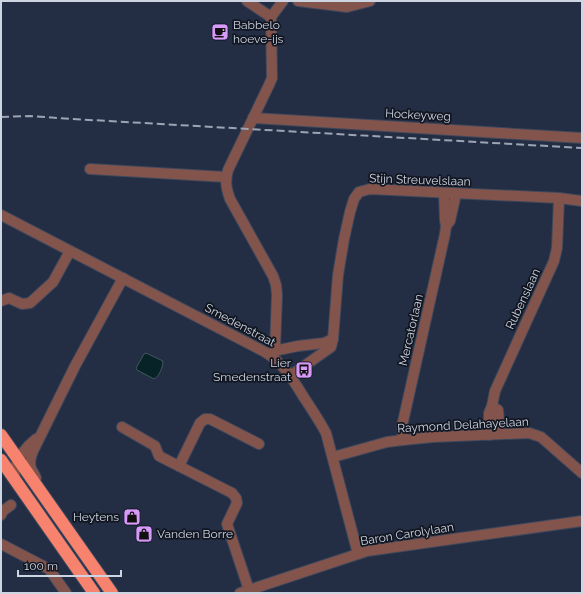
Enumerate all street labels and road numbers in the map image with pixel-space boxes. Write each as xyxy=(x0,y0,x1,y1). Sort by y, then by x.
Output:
street label: Hockeyweg xyxy=(385,106,451,124)
street label: Stijn Streuvelslaan xyxy=(369,171,471,189)
street label: Rubenslaan xyxy=(503,266,543,332)
street label: Mercatorlaan xyxy=(396,293,426,367)
street label: Smedenstraat xyxy=(202,301,278,349)
street label: Raymond Delahayelaan xyxy=(397,415,529,435)
street label: Baron Carolylaan xyxy=(359,520,455,548)

